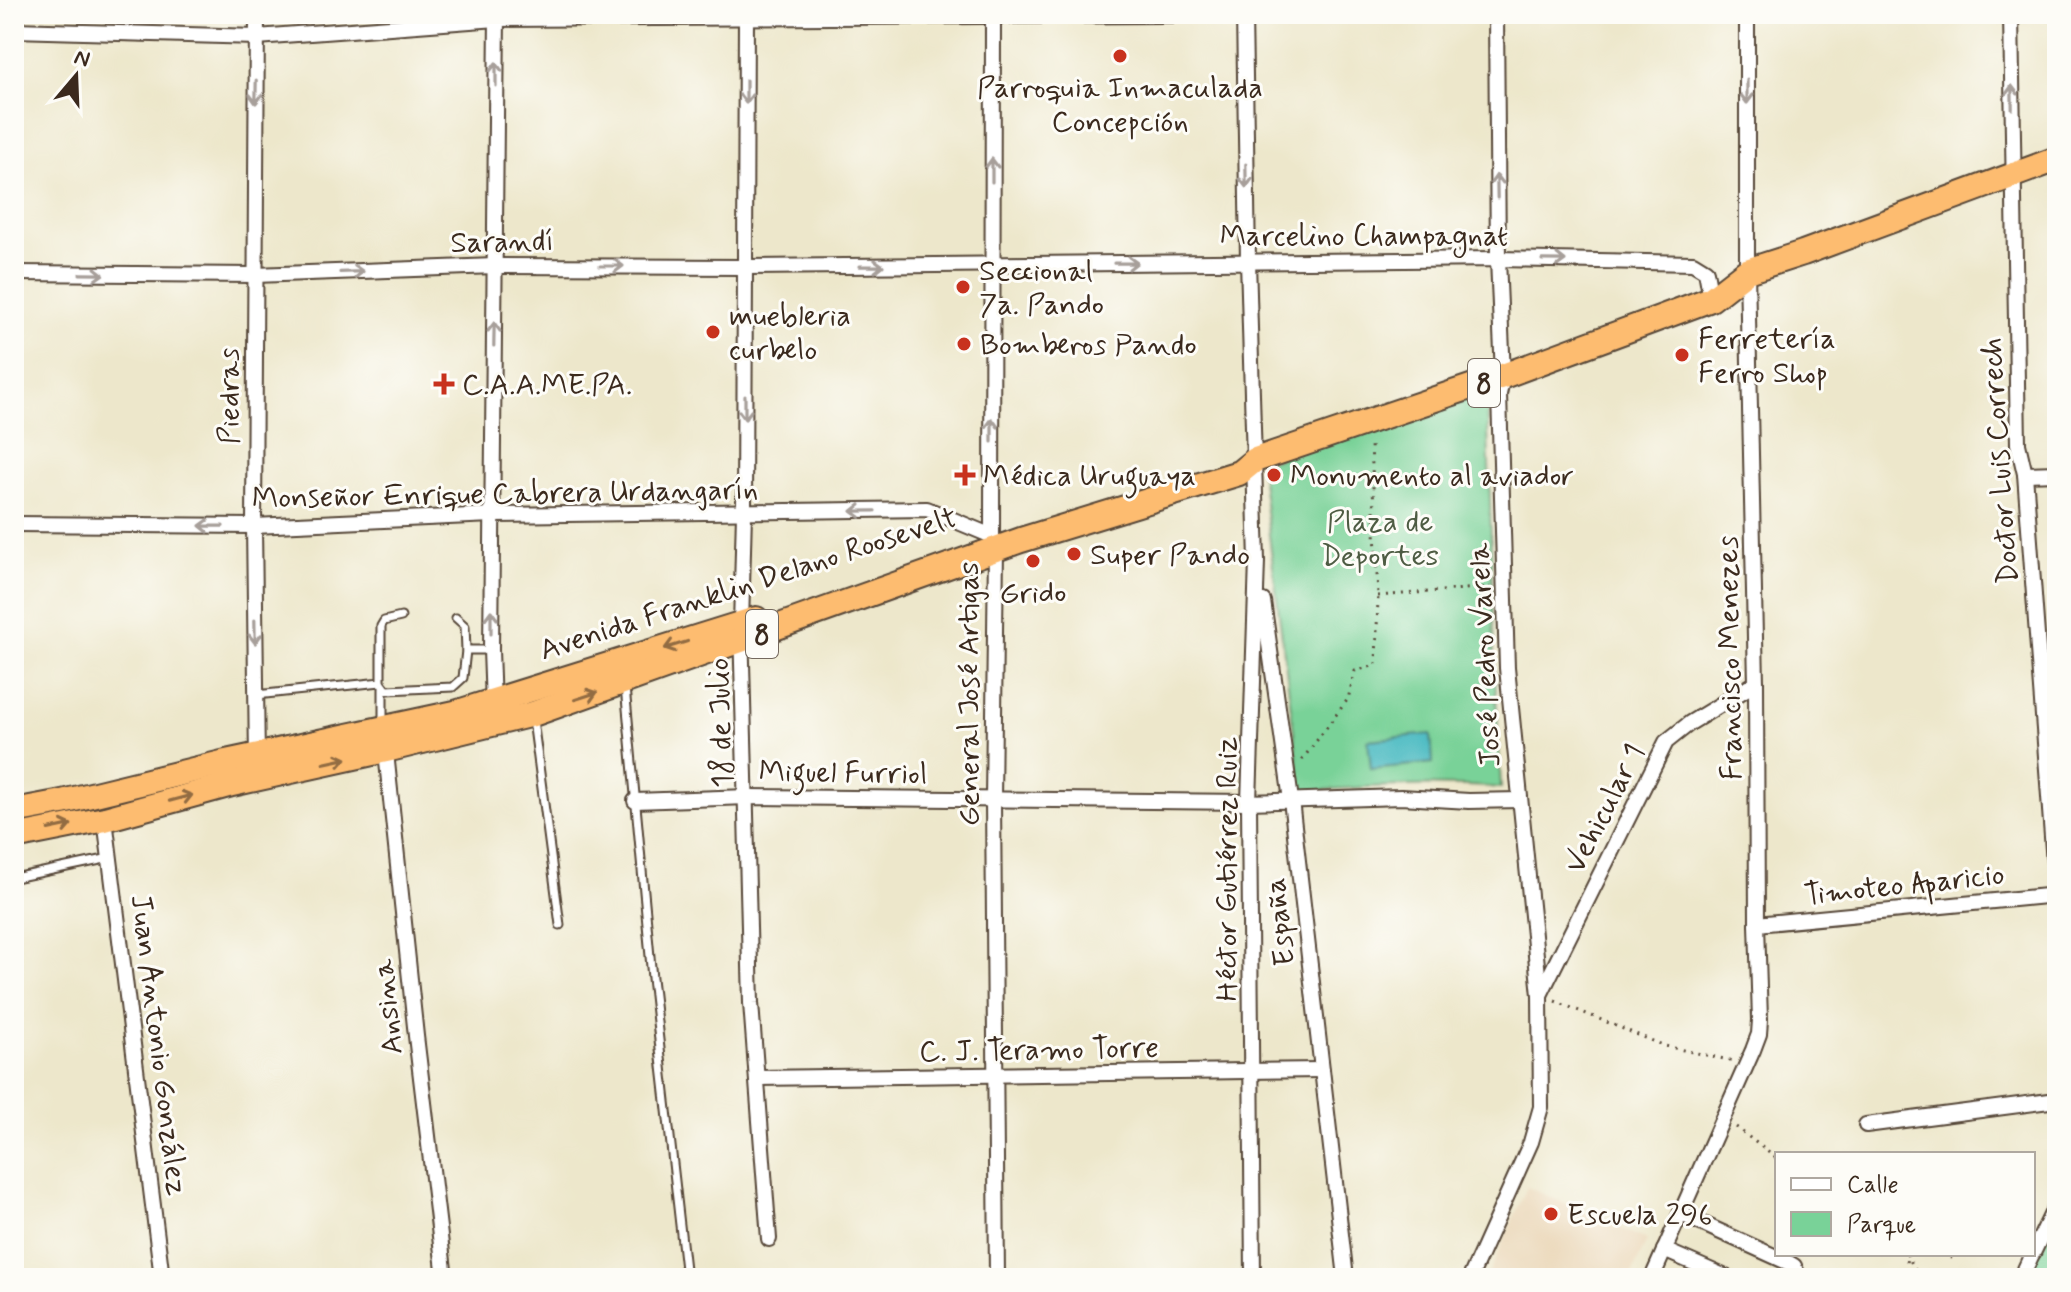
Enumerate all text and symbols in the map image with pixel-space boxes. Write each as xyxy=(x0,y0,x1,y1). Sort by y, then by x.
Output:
north arrow xyxy=(36,36,116,116)
text: N xyxy=(70,43,93,75)
marker: Parroquia Inmaculada Concepción xyxy=(1111,47,1129,65)
one-way arrow xyxy=(488,61,504,88)
place label: Parroquia Inmaculada Concepción xyxy=(977,69,1263,142)
one-way arrow xyxy=(249,78,264,105)
one-way arrow xyxy=(738,78,754,105)
one-way arrow xyxy=(1739,78,1755,105)
one-way arrow xyxy=(2005,84,2020,111)
one-way arrow xyxy=(984,157,1000,184)
one-way arrow xyxy=(1239,162,1254,189)
one-way arrow xyxy=(1489,173,1505,200)
street label: Marcelino Champagnat xyxy=(1220,217,1508,258)
street label: Sarandí xyxy=(450,222,554,263)
place label: Seccional 7a. Pando xyxy=(979,252,1104,325)
one-way arrow xyxy=(1540,252,1567,268)
one-way arrow xyxy=(1112,255,1139,270)
one-way arrow xyxy=(858,258,885,273)
one-way arrow xyxy=(598,259,625,274)
one-way arrow xyxy=(338,264,365,279)
one-way arrow xyxy=(78,266,105,282)
marker: Seccional 7a. Pando xyxy=(954,278,972,296)
place label: muebleria curbelo xyxy=(729,297,851,370)
place label: Ferretería Ferro Shop xyxy=(1698,320,1836,393)
one-way arrow xyxy=(486,321,502,348)
marker: muebleria curbelo xyxy=(704,323,722,341)
place label: Bomberos Pando xyxy=(980,326,1197,365)
marker: Bomberos Pando xyxy=(955,335,973,353)
street label: Doctor Luis Correch xyxy=(1972,336,2029,585)
marker: Ferretería Ferro Shop xyxy=(1673,346,1691,364)
street label: Piedras xyxy=(210,348,249,444)
road number: 8 xyxy=(1468,359,1500,407)
place label: C.A.A.ME.PA. xyxy=(462,366,632,405)
marker: C.A.A.ME.PA. xyxy=(433,373,455,395)
one-way arrow xyxy=(737,394,753,421)
one-way arrow xyxy=(984,417,1000,444)
place label: Médica Uruguaya xyxy=(983,457,1196,499)
place label: Monumento al aviador xyxy=(1290,457,1574,496)
marker: Médica Uruguaya xyxy=(954,464,976,486)
marker: Monumento al aviador xyxy=(1265,466,1283,484)
street label: Monseñor Enrique Cabrera Urdangarín xyxy=(252,471,758,518)
street label: Avenida Franklin Delano Roosevelt xyxy=(535,498,962,670)
one-way arrow xyxy=(850,503,877,519)
park label: Plaza de Deportes xyxy=(1321,503,1439,576)
one-way arrow xyxy=(198,518,225,534)
street label: Francisco Menezes xyxy=(1709,535,1752,781)
place label: Super Pando xyxy=(1090,536,1250,575)
street label: José Pedro Varela xyxy=(1460,541,1511,768)
marker: Super Pando xyxy=(1065,545,1083,563)
marker: Grido xyxy=(1024,552,1042,570)
street label: General José Artigas xyxy=(950,562,989,826)
place label: Grido xyxy=(1000,574,1066,613)
one-way arrow xyxy=(483,609,499,636)
road number: 8 xyxy=(746,610,778,658)
one-way arrow xyxy=(247,618,263,645)
one-way arrow xyxy=(664,639,689,653)
street label: 18 de Julio xyxy=(700,657,743,789)
one-way arrow xyxy=(573,687,598,702)
street label: Héctor Gutiérrez Ruiz xyxy=(1208,736,1247,1002)
street label: Vehicular 1 xyxy=(1556,737,1655,880)
one-way arrow xyxy=(321,753,347,768)
street label: Miguel Furriol xyxy=(758,753,928,797)
one-way arrow xyxy=(167,790,193,805)
one-way arrow xyxy=(46,819,72,834)
street label: Timoteo Aparicio xyxy=(1802,856,2007,918)
street label: España xyxy=(1256,876,1305,968)
street label: Juan Antonio González xyxy=(121,892,196,1198)
street label: Ansina xyxy=(364,956,413,1057)
street label: C. J. Teramo Torre xyxy=(919,1029,1159,1072)
legend xyxy=(1775,1152,2035,1256)
text: Calle xyxy=(1847,1170,1899,1201)
place label: Escuela 296 xyxy=(1567,1196,1712,1235)
marker: Escuela 296 xyxy=(1542,1205,1560,1223)
text: Parque xyxy=(1847,1210,1916,1241)

